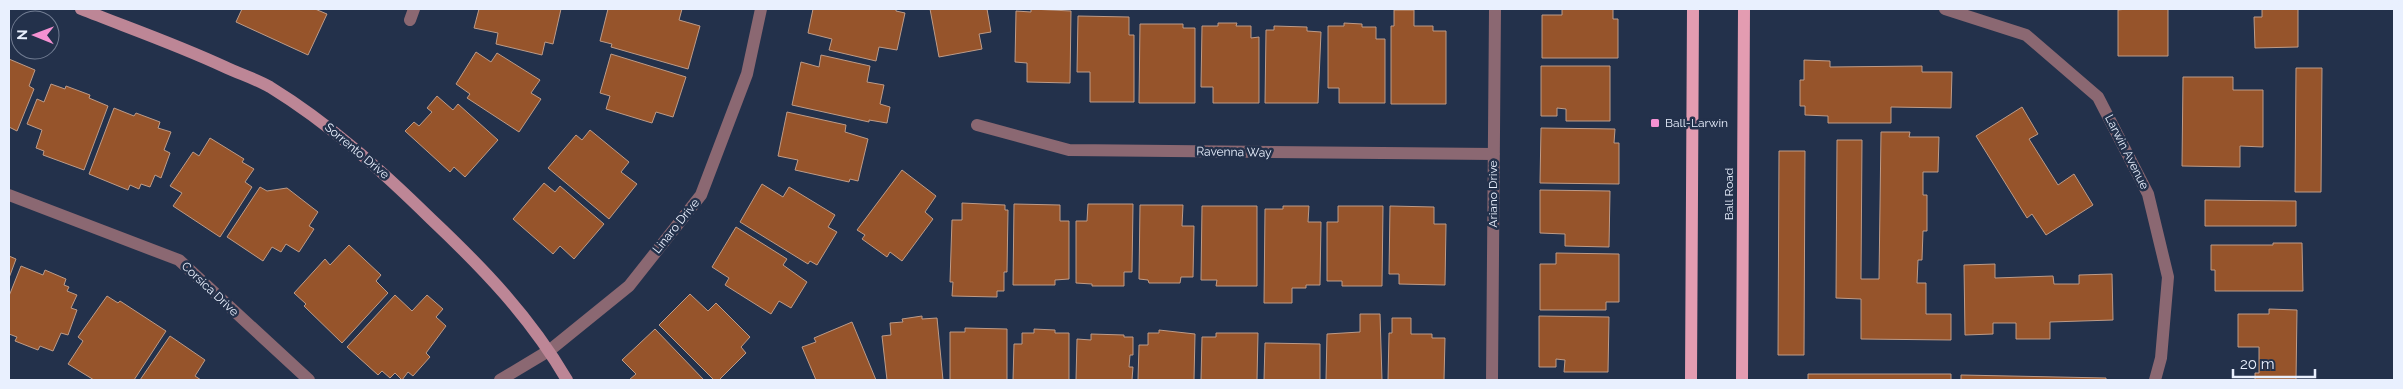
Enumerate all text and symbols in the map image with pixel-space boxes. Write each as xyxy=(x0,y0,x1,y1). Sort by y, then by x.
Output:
north arrow xyxy=(10,10,60,60)
text: N xyxy=(14,29,30,40)
street label: Larwin Avenue xyxy=(2102,112,2152,192)
place label: Ball-Larwin xyxy=(1665,116,1728,130)
marker: Ball-Larwin xyxy=(1649,117,1661,129)
street label: Sorrento Drive xyxy=(322,120,392,182)
street label: Ravenna Way xyxy=(1196,144,1272,160)
street label: Ariano Drive xyxy=(1486,160,1500,228)
street label: Ball Road xyxy=(1722,168,1736,220)
street label: Linaro Drive xyxy=(650,196,702,256)
street label: Corsica Drive xyxy=(179,259,241,319)
scale bar xyxy=(2233,346,2316,378)
text: 20 m xyxy=(2240,355,2275,373)

